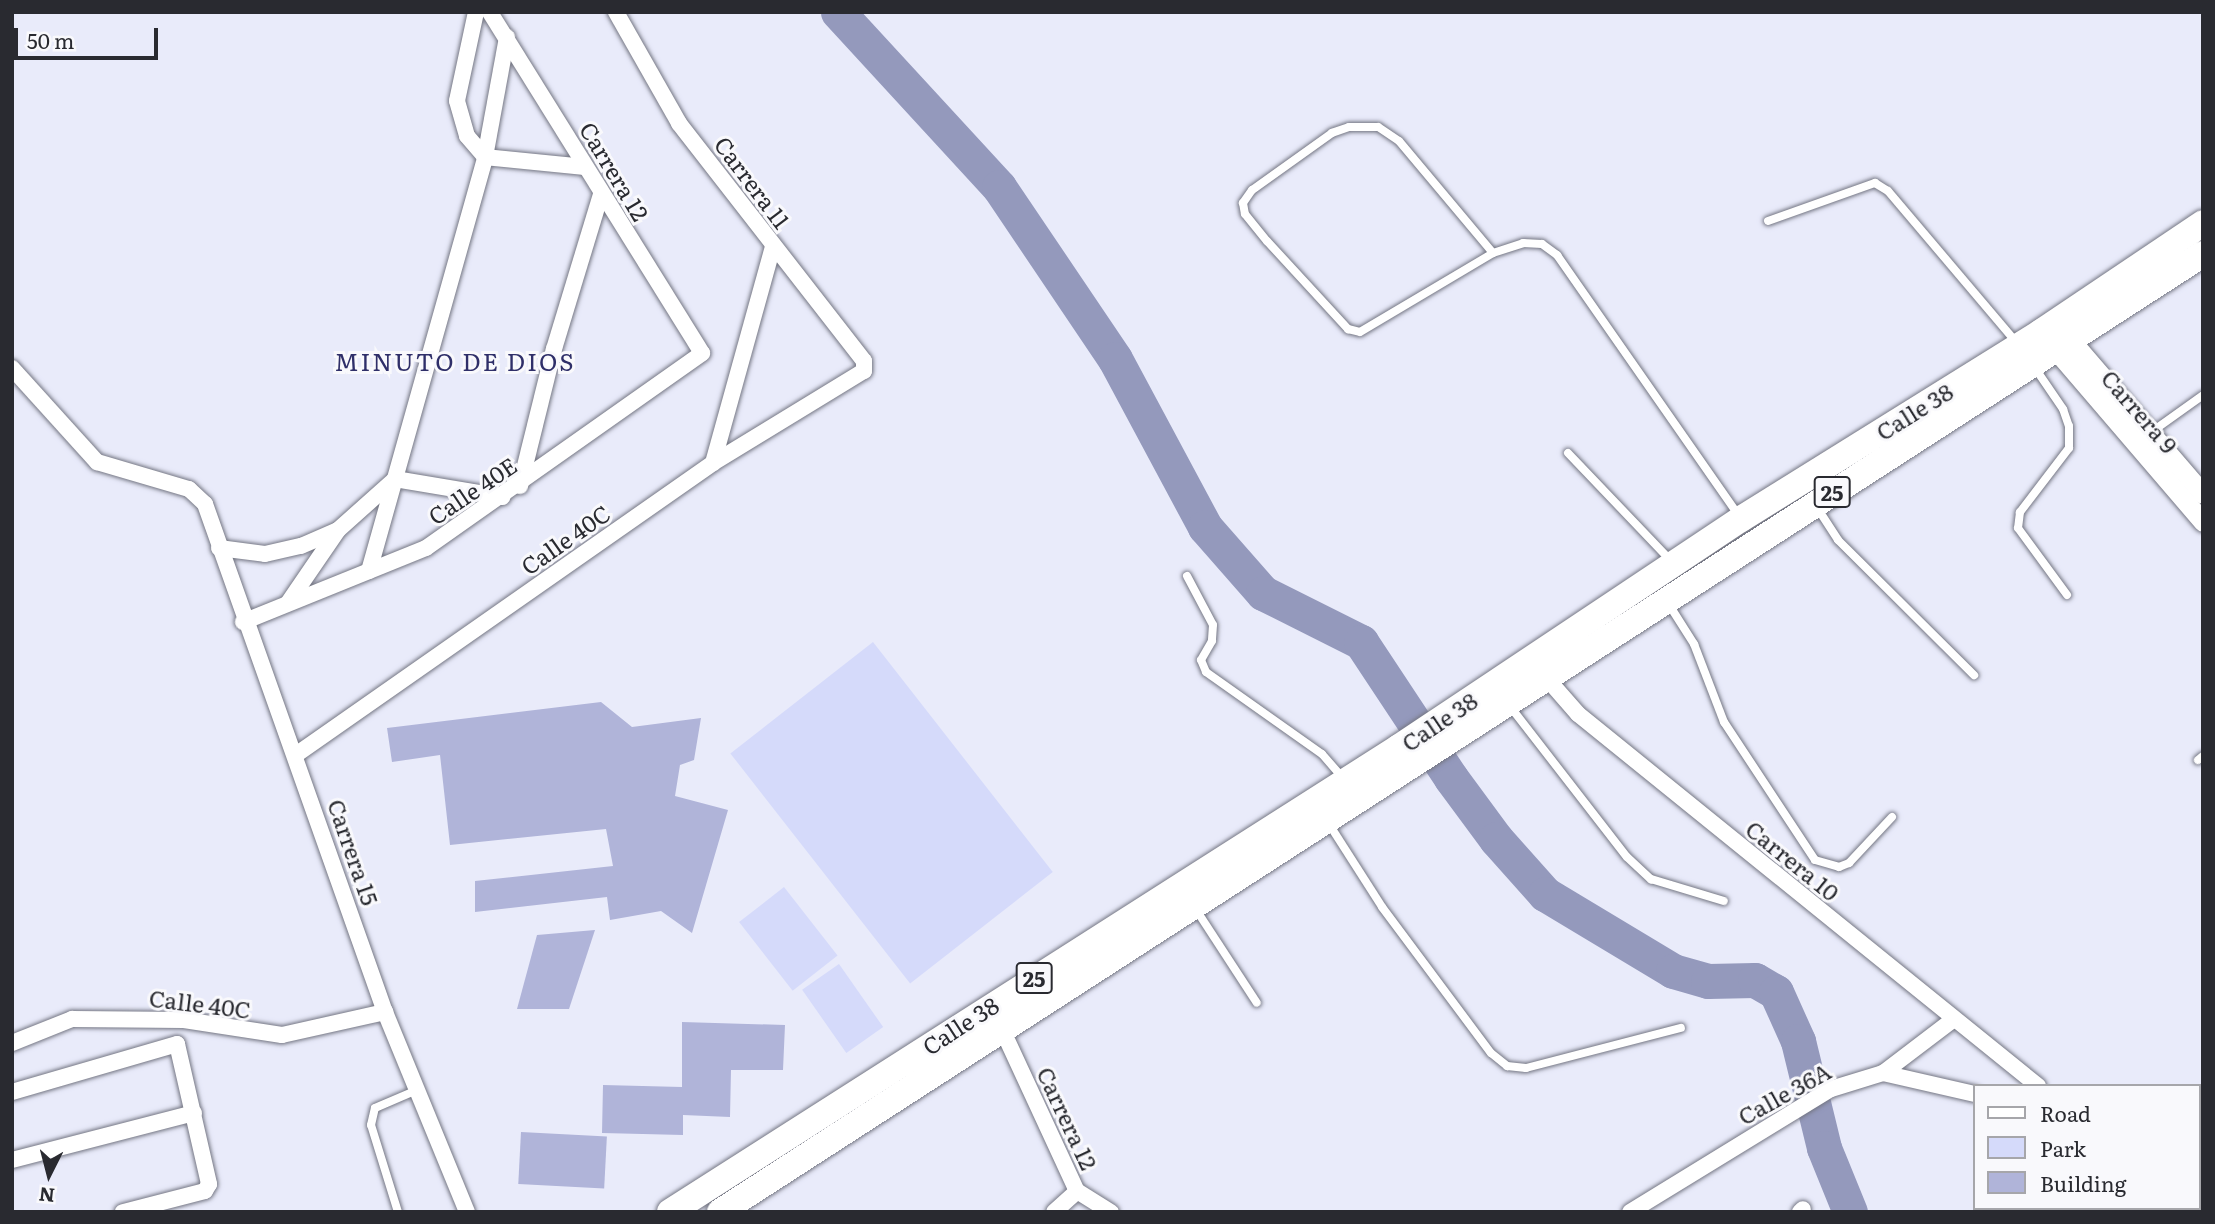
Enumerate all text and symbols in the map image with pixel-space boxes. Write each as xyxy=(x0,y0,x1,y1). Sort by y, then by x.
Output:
scale bar xyxy=(18,14,161,58)
text: 50 m xyxy=(27,24,74,55)
street label: Carrera 12 xyxy=(575,117,655,225)
street label: Carrera 11 xyxy=(710,131,796,233)
district label: MINUTO DE DIOS xyxy=(336,347,574,375)
street label: Carrera 9 xyxy=(2096,364,2184,458)
street label: Calle 38 xyxy=(1871,377,1957,445)
street label: Calle 40E xyxy=(423,450,521,530)
road number: 25 xyxy=(1813,475,1851,510)
street label: Calle 40C xyxy=(515,498,615,580)
street label: Calle 38 xyxy=(1396,686,1482,756)
street label: Carrera 15 xyxy=(323,795,385,909)
street label: Carrera 10 xyxy=(1741,814,1845,906)
road number: 25 xyxy=(1015,960,1053,996)
street label: Calle 40C xyxy=(148,983,252,1023)
street label: Calle 38 xyxy=(917,990,1003,1060)
street label: Calle 36A xyxy=(1733,1056,1835,1130)
street label: Carrera 12 xyxy=(1032,1062,1104,1174)
legend xyxy=(1974,1084,2201,1210)
text: Road xyxy=(2040,1097,2091,1128)
text: Park xyxy=(2040,1132,2086,1163)
north arrow xyxy=(14,1140,84,1210)
text: Building xyxy=(2040,1167,2126,1198)
text: N xyxy=(37,1181,56,1211)

